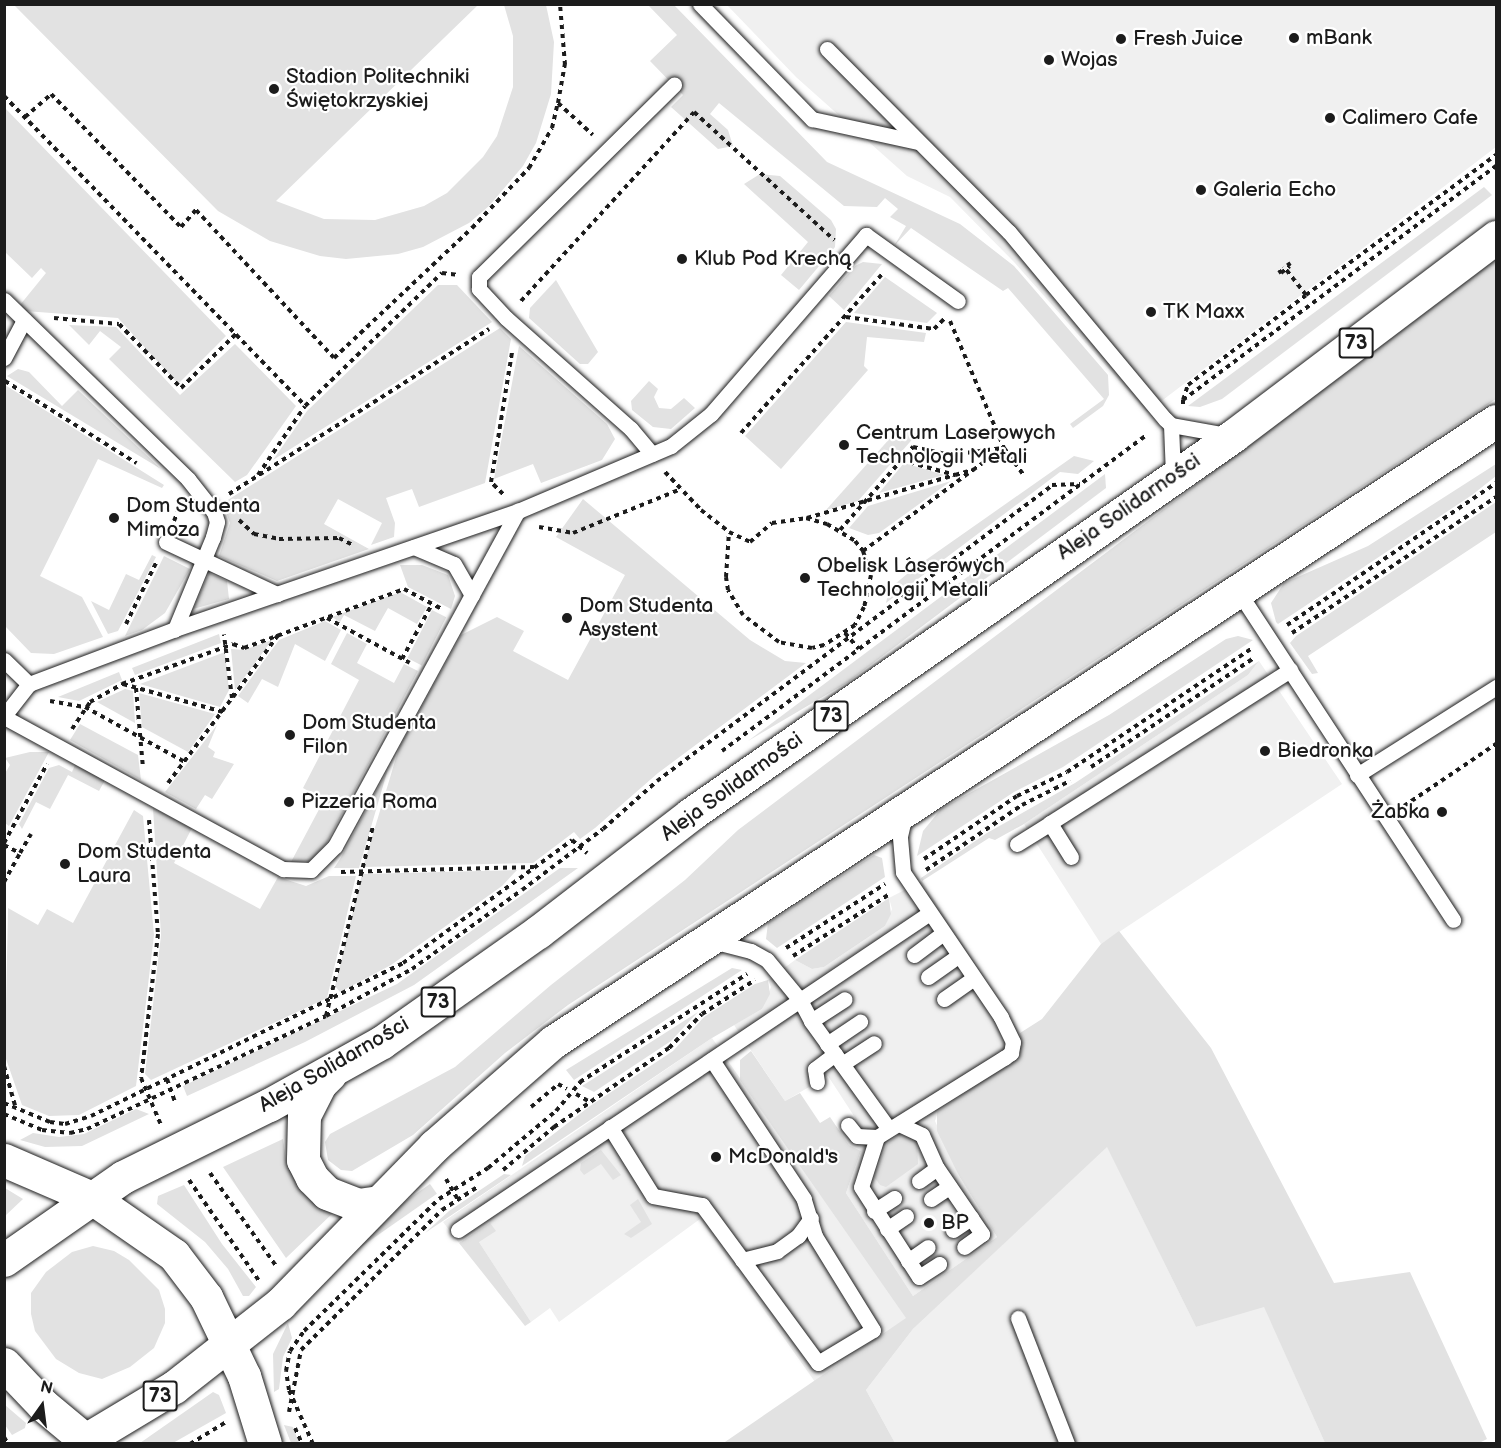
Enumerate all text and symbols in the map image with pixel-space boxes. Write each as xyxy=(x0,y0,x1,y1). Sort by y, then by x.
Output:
place label: mBank xyxy=(1306,25,1372,51)
place label: Fresh Juice xyxy=(1133,26,1244,52)
marker: mBank xyxy=(1287,31,1301,45)
marker: Fresh Juice xyxy=(1114,32,1128,46)
place label: Wojas xyxy=(1061,47,1118,73)
marker: Wojas xyxy=(1042,53,1056,67)
place label: Stadion Politechniki Świętokrzyskiej xyxy=(286,64,470,114)
marker: Stadion Politechniki Świętokrzyskiej xyxy=(267,82,281,96)
place label: Calimero Cafe xyxy=(1342,105,1478,131)
marker: Calimero Cafe xyxy=(1323,111,1337,125)
place label: Galeria Echo xyxy=(1213,177,1336,203)
marker: Galeria Echo xyxy=(1194,183,1208,197)
place label: Klub Pod Krechą xyxy=(694,246,851,272)
marker: Klub Pod Krechą xyxy=(675,252,689,266)
place label: TK Maxx xyxy=(1163,299,1245,325)
marker: TK Maxx xyxy=(1144,305,1158,319)
road number: 73 xyxy=(1338,326,1374,360)
place label: Centrum Laserowych Technologii Metali xyxy=(856,420,1056,470)
marker: Centrum Laserowych Technologii Metali xyxy=(837,438,851,452)
street label: Aleja Solidarności xyxy=(1052,448,1206,566)
place label: Dom Studenta Mimoza xyxy=(126,493,261,543)
marker: Dom Studenta Mimoza xyxy=(107,511,121,525)
place label: Obelisk Laserowych Technologii Metali xyxy=(817,553,1005,603)
marker: Obelisk Laserowych Technologii Metali xyxy=(798,571,812,585)
place label: Dom Studenta Asystent xyxy=(579,593,714,643)
marker: Dom Studenta Asystent xyxy=(560,611,574,625)
road number: 73 xyxy=(813,699,849,733)
place label: Dom Studenta Filon xyxy=(302,710,437,760)
street label: Aleja Solidarności xyxy=(656,727,808,847)
marker: Dom Studenta Filon xyxy=(283,728,297,742)
place label: Biedronka xyxy=(1277,738,1374,764)
marker: Biedronka xyxy=(1258,744,1272,758)
place label: Pizzeria Roma xyxy=(301,789,437,815)
marker: Pizzeria Roma xyxy=(282,795,296,809)
place label: Żabka xyxy=(1372,799,1430,825)
marker: Żabka xyxy=(1435,805,1449,819)
place label: Dom Studenta Laura xyxy=(77,839,212,889)
marker: Dom Studenta Laura xyxy=(58,857,72,871)
road number: 73 xyxy=(420,985,456,1019)
street label: Aleja Solidarności xyxy=(254,1012,414,1118)
place label: McDonald's xyxy=(728,1144,838,1170)
marker: McDonald's xyxy=(709,1150,723,1164)
place label: BP xyxy=(941,1210,969,1236)
marker: BP xyxy=(922,1216,936,1230)
north arrow xyxy=(12,1376,72,1436)
text: N xyxy=(38,1377,55,1399)
road number: 73 xyxy=(142,1379,178,1413)

